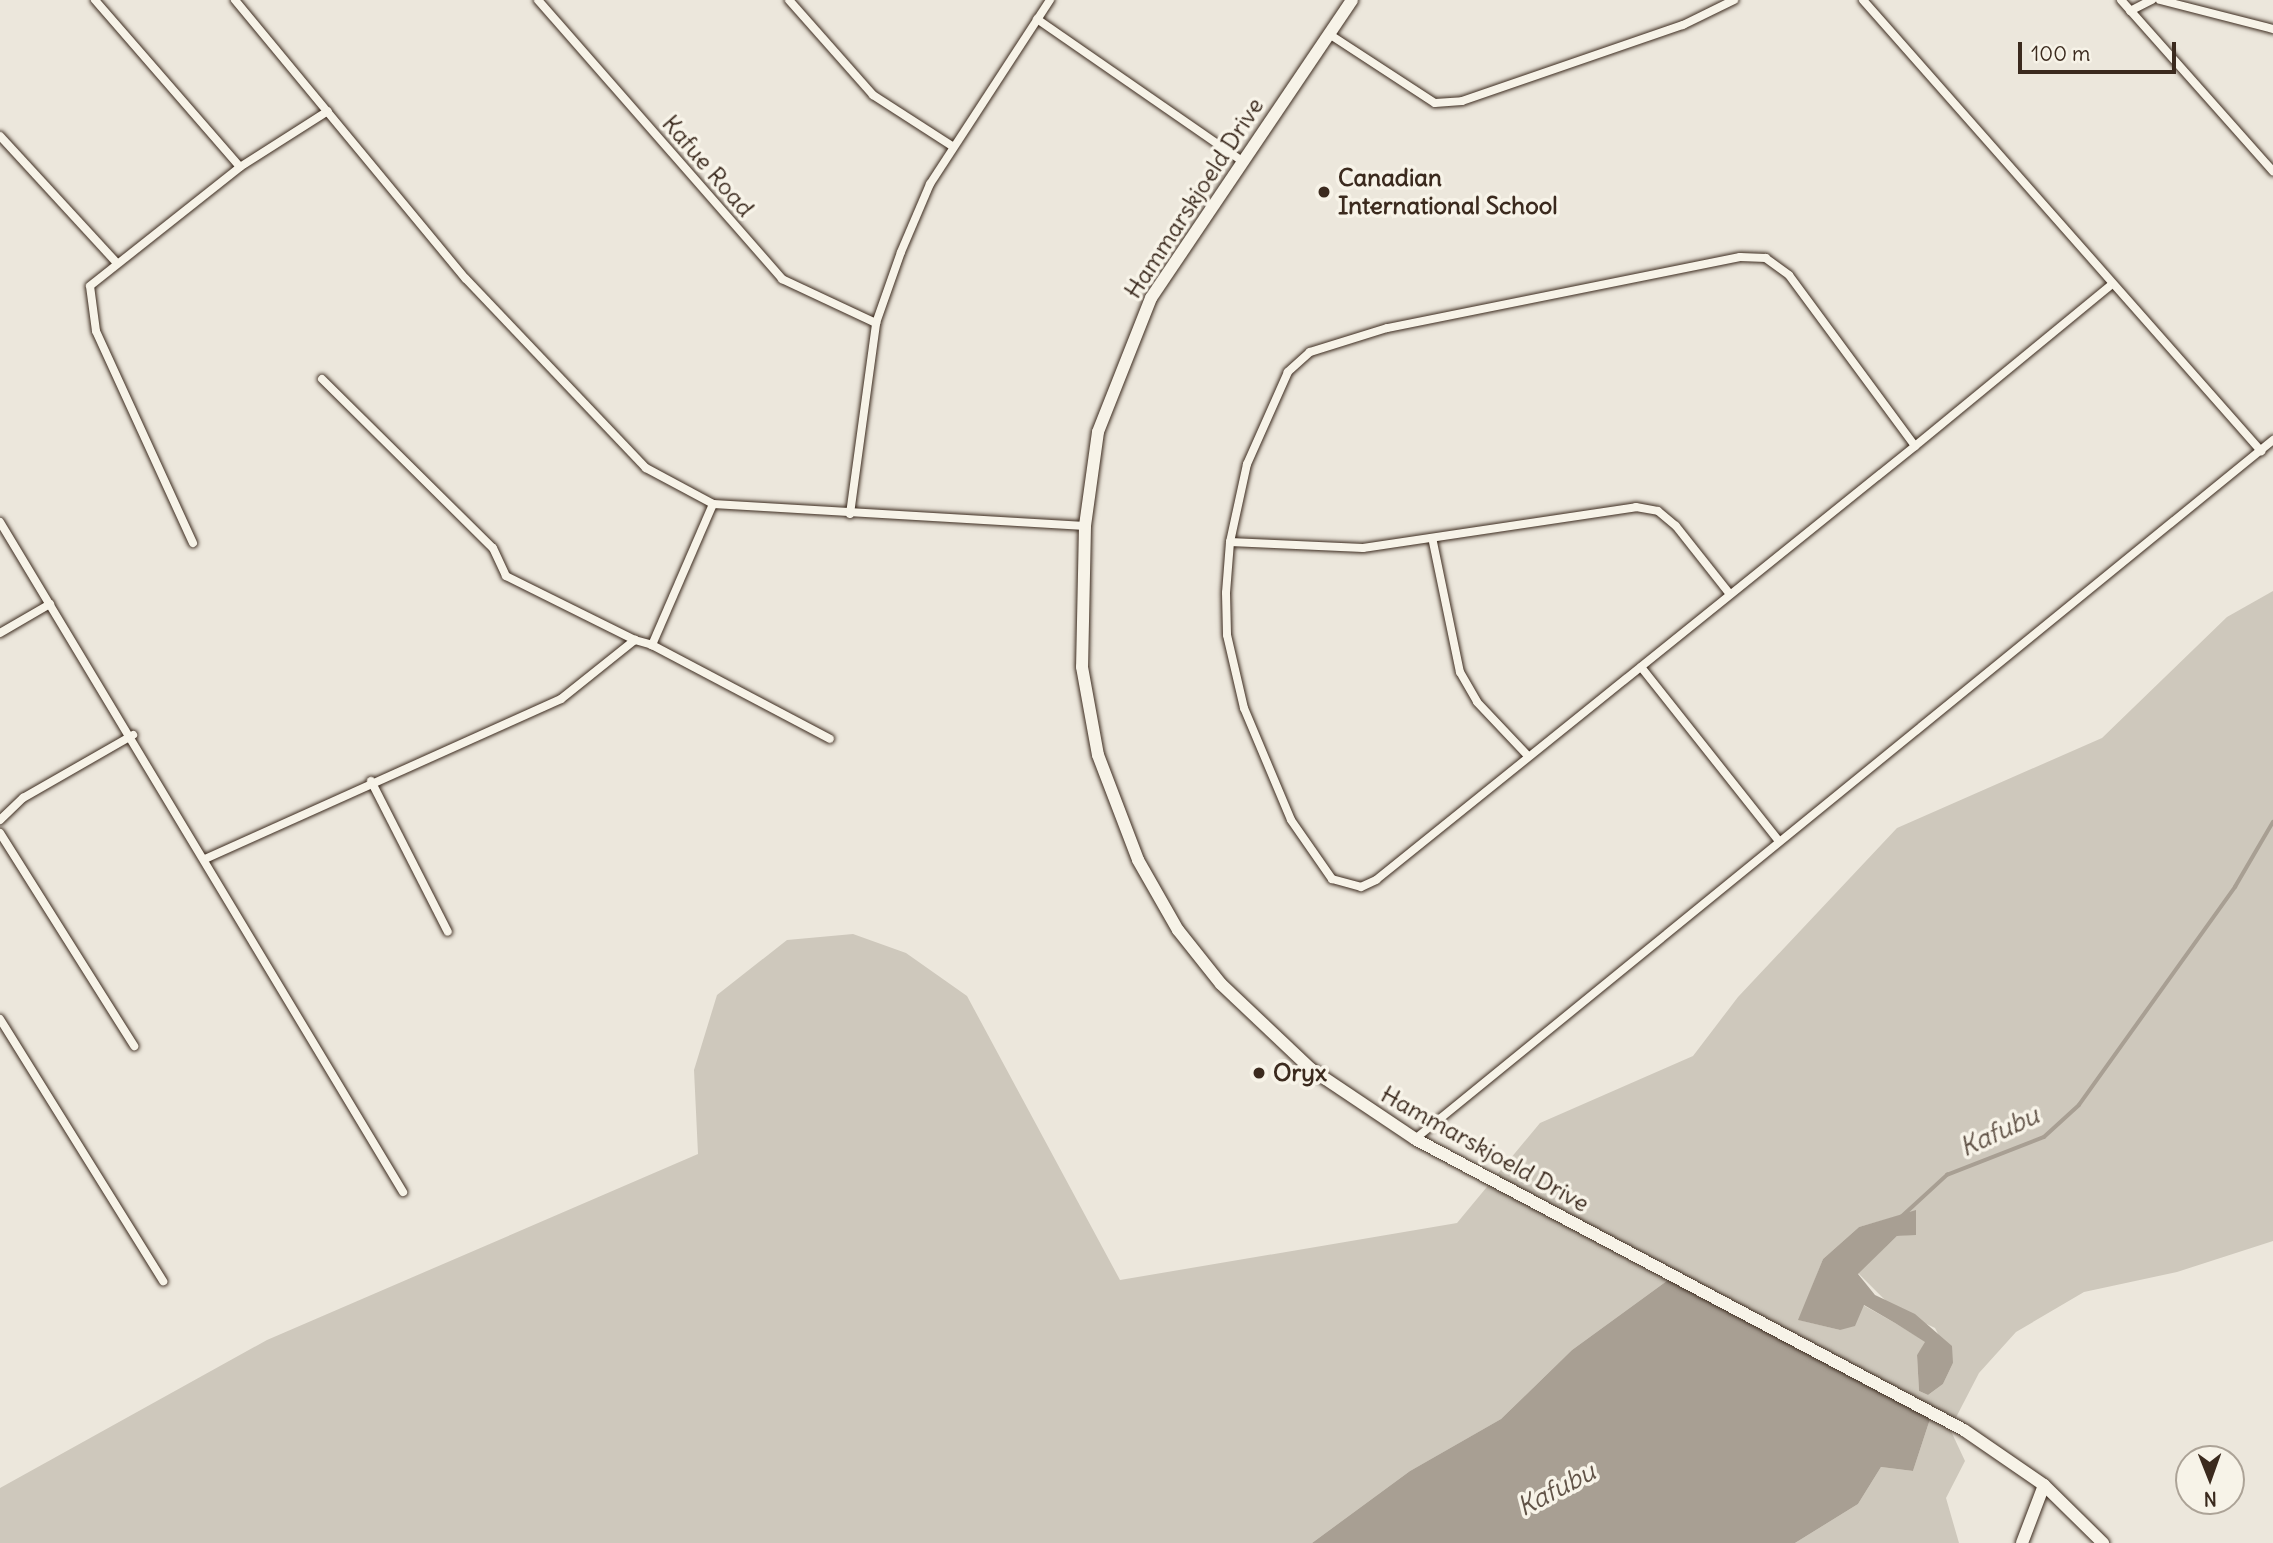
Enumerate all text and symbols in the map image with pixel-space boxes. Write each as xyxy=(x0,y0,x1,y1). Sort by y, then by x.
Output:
scale bar xyxy=(2021,28,2178,72)
text: 100 m xyxy=(2031,40,2090,67)
street label: Hammarskjoeld Drive xyxy=(1118,92,1270,304)
street label: Kafue Road xyxy=(656,109,760,223)
place label: Canadian International School xyxy=(1338,164,1558,220)
marker: Canadian International School xyxy=(1316,184,1332,200)
place label: Oryx xyxy=(1273,1059,1327,1087)
marker: Oryx xyxy=(1251,1065,1267,1081)
street label: Hammarskjoeld Drive xyxy=(1376,1080,1594,1218)
water label: Kafubu xyxy=(1954,1099,2044,1163)
north arrow xyxy=(2175,1445,2245,1515)
water label: Kafubu xyxy=(1512,1456,1600,1522)
text: N xyxy=(2204,1487,2217,1511)

